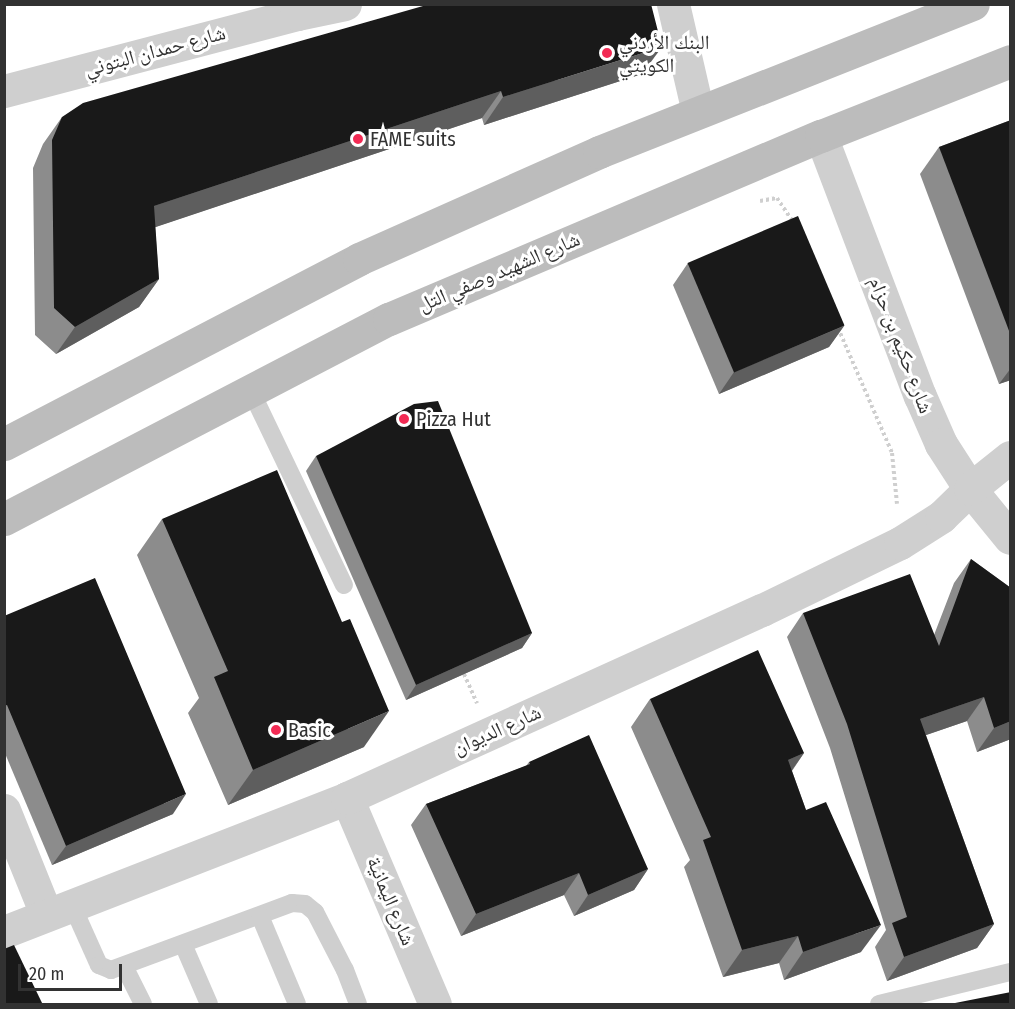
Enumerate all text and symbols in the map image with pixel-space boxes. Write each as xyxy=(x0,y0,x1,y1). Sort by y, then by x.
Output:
street label: شارع حمدان البتوني xyxy=(82,21,228,81)
place label: البنك الأردني الكويتي xyxy=(619,30,709,77)
marker: البنك الأردني الكويتي xyxy=(600,46,614,60)
place label: FAME suits xyxy=(370,127,456,151)
marker: FAME suits xyxy=(351,132,365,146)
street label: شارع الشهيد وصفي التل xyxy=(415,227,583,317)
street label: شارع حكيم بن حزام xyxy=(864,273,938,417)
place label: Pizza Hut xyxy=(416,407,491,431)
marker: Pizza Hut xyxy=(397,412,411,426)
street label: شارع الديوان xyxy=(449,700,545,760)
place label: Basic xyxy=(288,718,331,742)
marker: Basic xyxy=(269,723,283,737)
street label: شارع اليمانية xyxy=(362,853,420,949)
scale bar xyxy=(21,952,124,990)
text: 20 m xyxy=(29,963,64,985)

